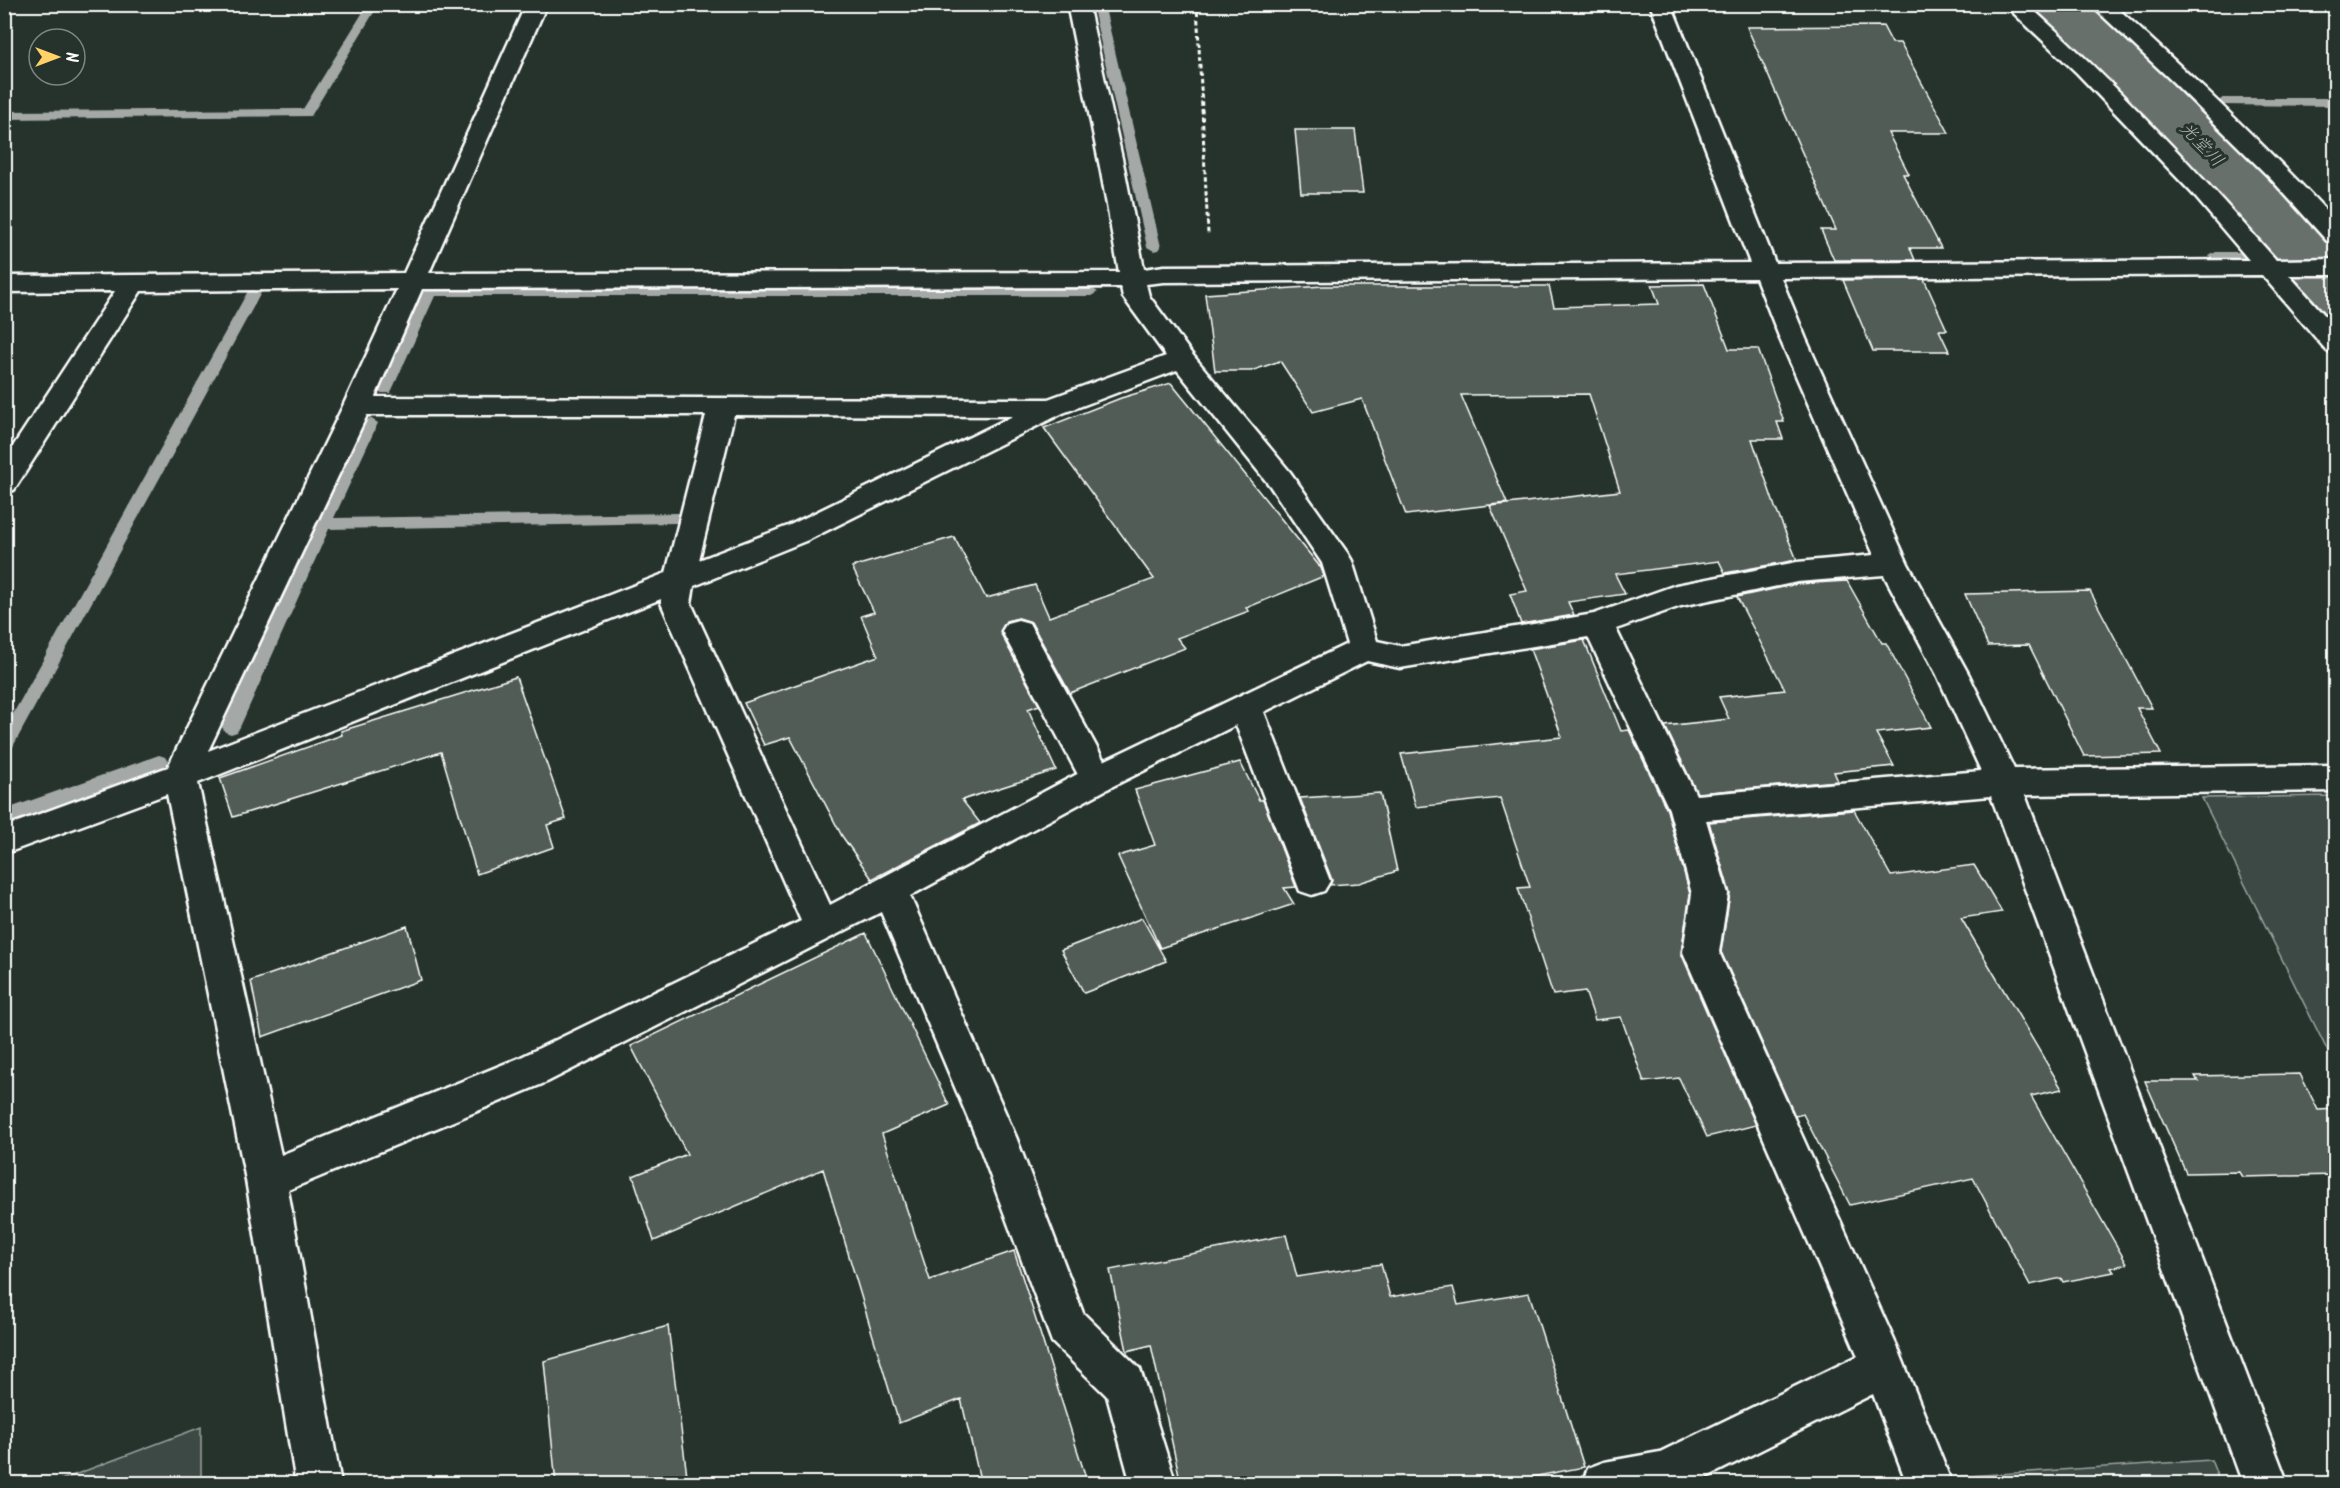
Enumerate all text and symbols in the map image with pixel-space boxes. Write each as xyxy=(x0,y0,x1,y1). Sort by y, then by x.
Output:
north arrow xyxy=(27,27,87,87)
text: N xyxy=(58,52,83,62)
water label: 光堂川 xyxy=(2172,116,2230,175)

